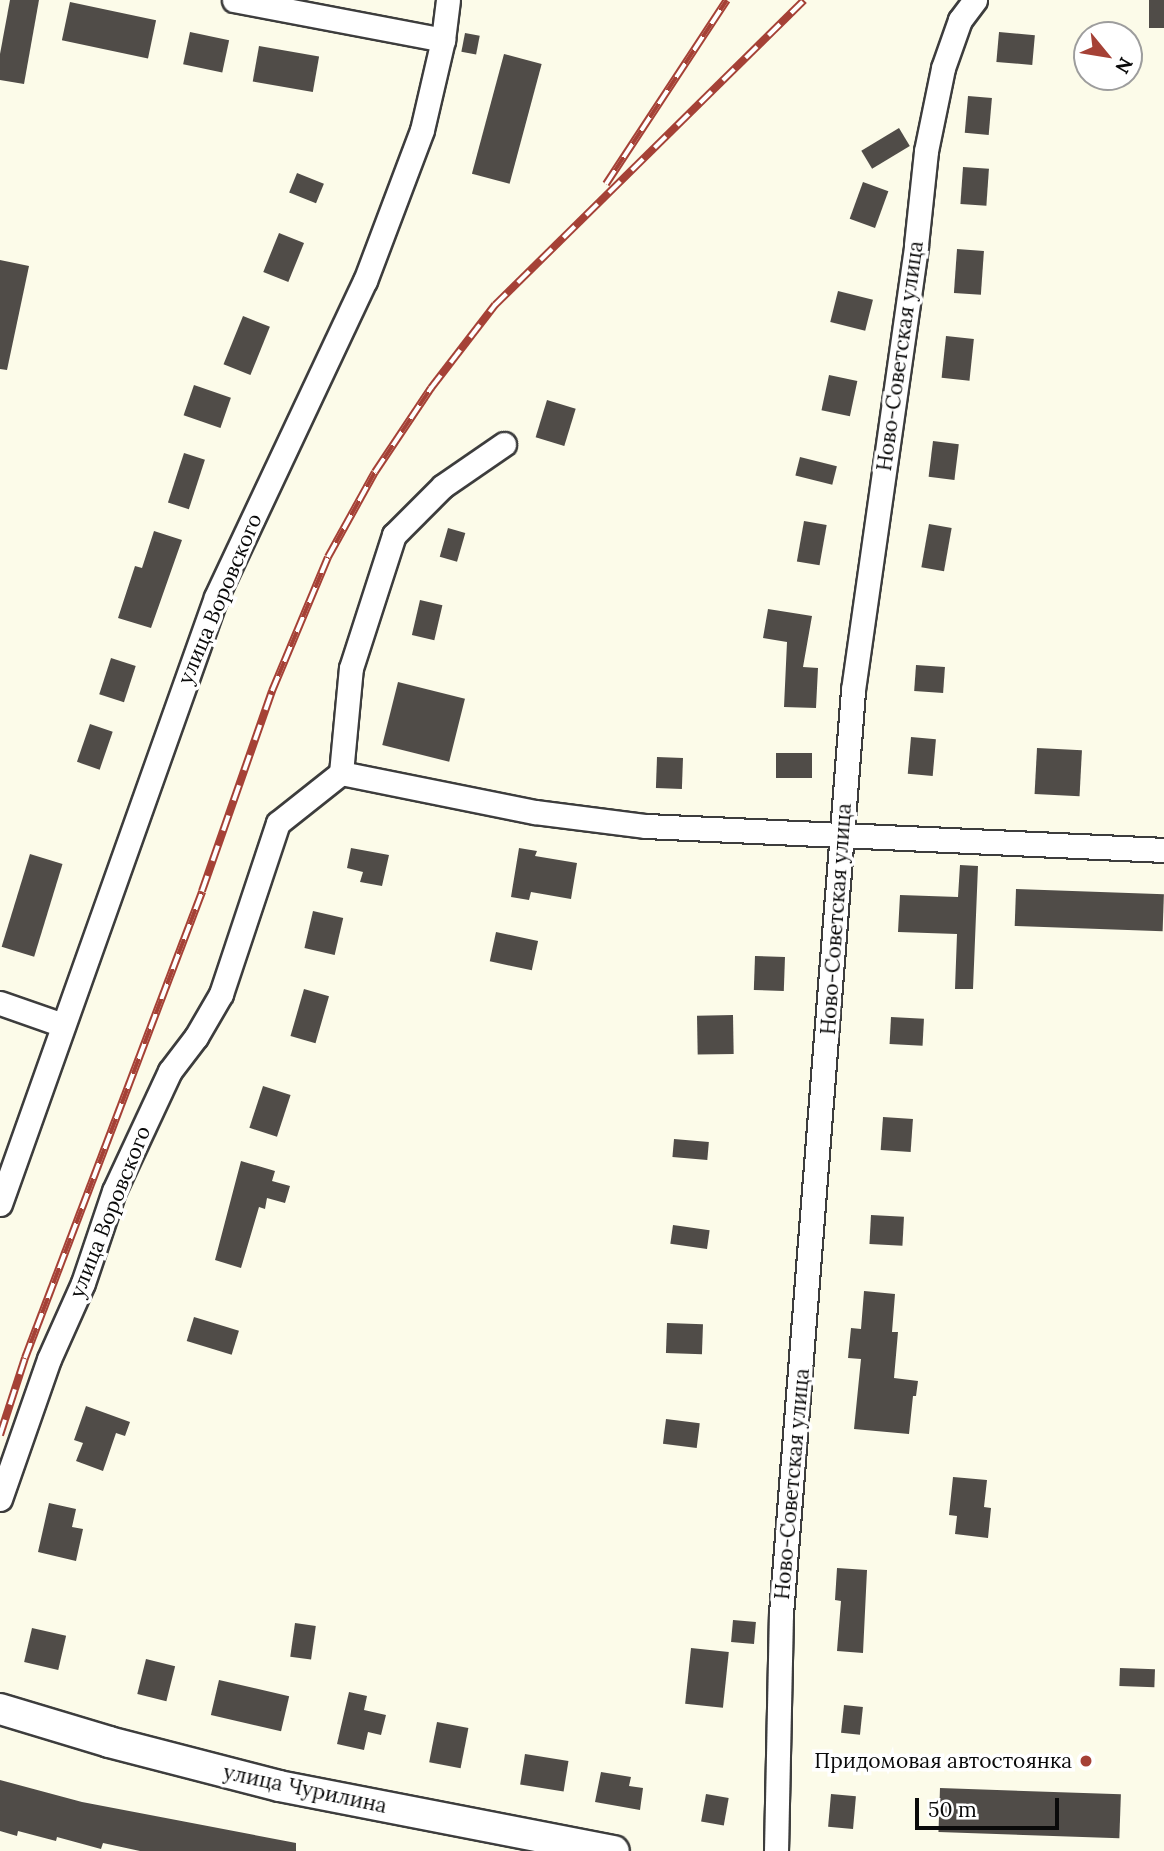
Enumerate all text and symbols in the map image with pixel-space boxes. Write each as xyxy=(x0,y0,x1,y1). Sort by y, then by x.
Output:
north arrow xyxy=(1073,21,1143,91)
text: N xyxy=(1110,53,1139,78)
street label: Ново-Советская улица xyxy=(871,239,929,473)
street label: улица Воровского xyxy=(173,510,267,688)
street label: Ново-Советская улица xyxy=(815,802,857,1036)
street label: улица Воровского xyxy=(64,1122,156,1302)
street label: Ново-Советская улица xyxy=(769,1367,815,1601)
place label: Придомовая автостоянка xyxy=(814,1748,1072,1774)
marker: Придомовая автостоянка xyxy=(1078,1753,1094,1769)
street label: улица Чурилина xyxy=(221,1759,389,1819)
scale bar xyxy=(919,1784,1062,1828)
text: 50 m xyxy=(928,1796,977,1823)

